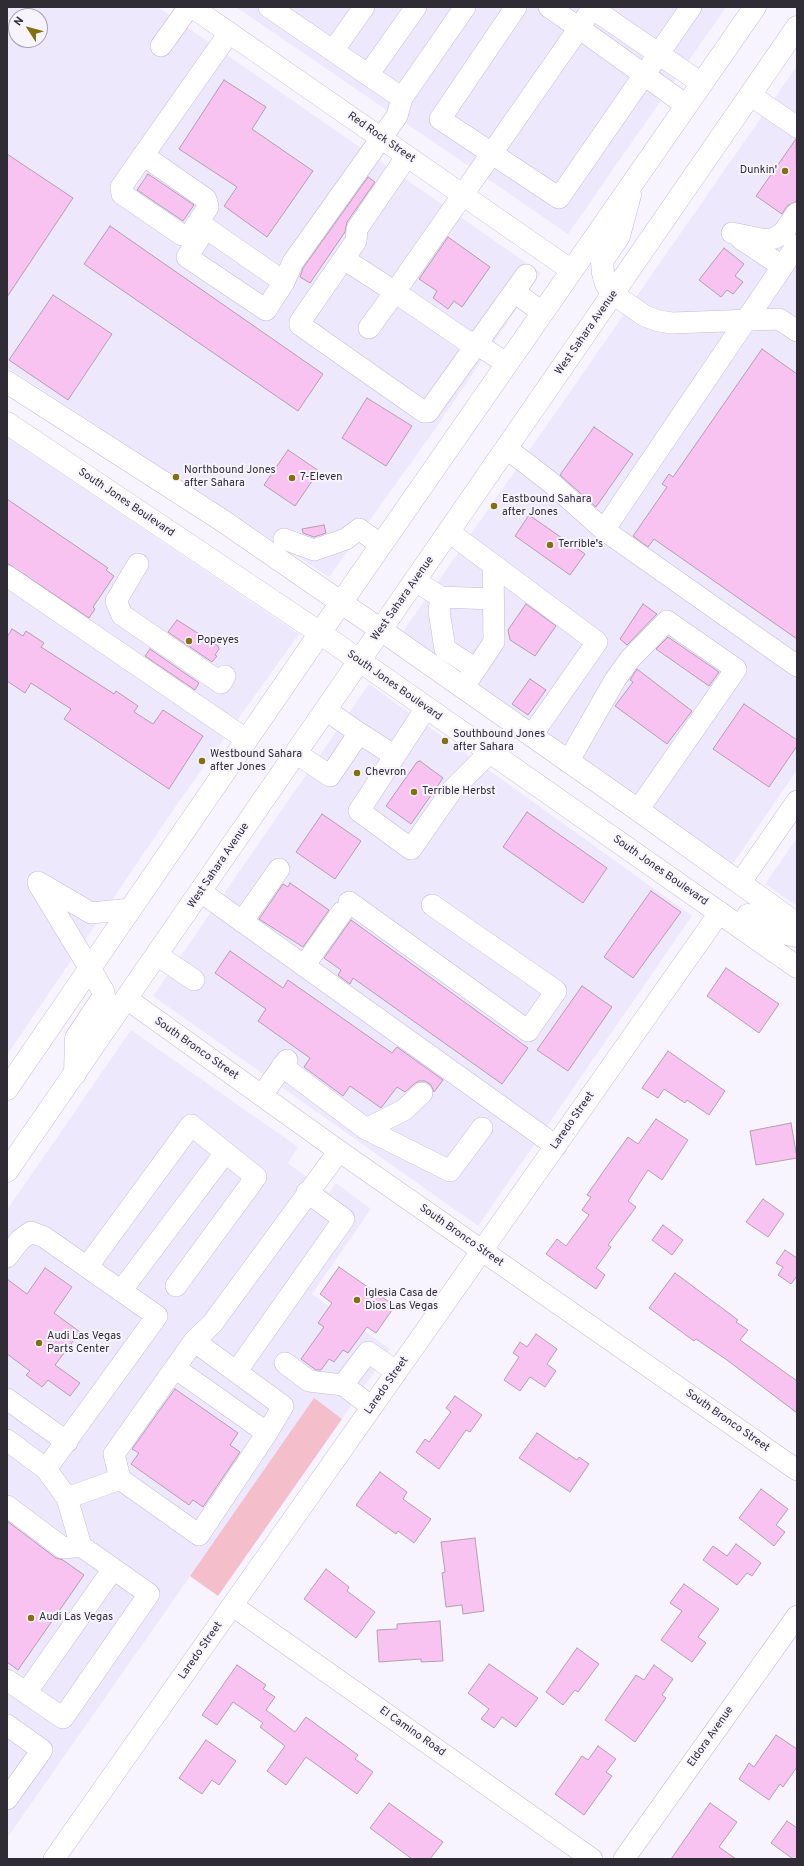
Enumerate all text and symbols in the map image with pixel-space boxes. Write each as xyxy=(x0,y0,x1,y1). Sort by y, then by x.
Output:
north arrow xyxy=(8,8,48,48)
text: N xyxy=(11,14,27,29)
street label: Red Rock Street xyxy=(345,110,417,166)
place label: Dunkin' xyxy=(740,164,777,178)
marker: Dunkin' xyxy=(780,166,790,176)
street label: West Sahara Avenue xyxy=(553,288,621,378)
place label: Northbound Jones after Sahara xyxy=(184,464,276,490)
street label: South Jones Boulevard xyxy=(75,466,177,540)
place label: 7-Eleven xyxy=(300,471,342,485)
marker: Northbound Jones after Sahara xyxy=(171,472,181,482)
marker: 7-Eleven xyxy=(287,473,297,483)
place label: Eastbound Sahara after Jones xyxy=(502,493,592,519)
marker: Eastbound Sahara after Jones xyxy=(489,501,499,511)
place label: Terrible's xyxy=(558,538,603,552)
marker: Terrible's xyxy=(545,540,555,550)
street label: West Sahara Avenue xyxy=(369,554,437,644)
place label: Popeyes xyxy=(197,634,239,648)
marker: Popeyes xyxy=(184,636,194,646)
street label: South Jones Boulevard xyxy=(344,648,444,724)
place label: Southbound Jones after Sahara xyxy=(453,728,545,754)
marker: Southbound Jones after Sahara xyxy=(440,736,450,746)
place label: Westbound Sahara after Jones xyxy=(210,748,302,774)
marker: Westbound Sahara after Jones xyxy=(197,756,207,766)
place label: Chevron xyxy=(365,766,406,780)
marker: Chevron xyxy=(352,768,362,778)
place label: Terrible Herbst xyxy=(422,785,496,799)
marker: Terrible Herbst xyxy=(409,787,419,797)
street label: West Sahara Avenue xyxy=(185,821,253,911)
street label: South Jones Boulevard xyxy=(610,833,710,909)
street label: South Bronco Street xyxy=(151,1015,241,1083)
street label: Laredo Street xyxy=(548,1090,598,1152)
street label: South Bronco Street xyxy=(416,1202,506,1270)
place label: Iglesia Casa de Dios Las Vegas xyxy=(365,1287,438,1313)
marker: Iglesia Casa de Dios Las Vegas xyxy=(352,1295,362,1305)
place label: Audi Las Vegas Parts Center xyxy=(47,1330,121,1356)
marker: Audi Las Vegas Parts Center xyxy=(34,1338,44,1348)
street label: Laredo Street xyxy=(362,1355,412,1417)
street label: South Bronco Street xyxy=(682,1387,772,1455)
place label: Audi Las Vegas xyxy=(39,1611,113,1625)
marker: Audi Las Vegas xyxy=(26,1613,36,1623)
street label: Laredo Street xyxy=(176,1620,226,1682)
street label: El Camino Road xyxy=(376,1704,448,1760)
street label: Eldora Avenue xyxy=(685,1704,737,1770)

